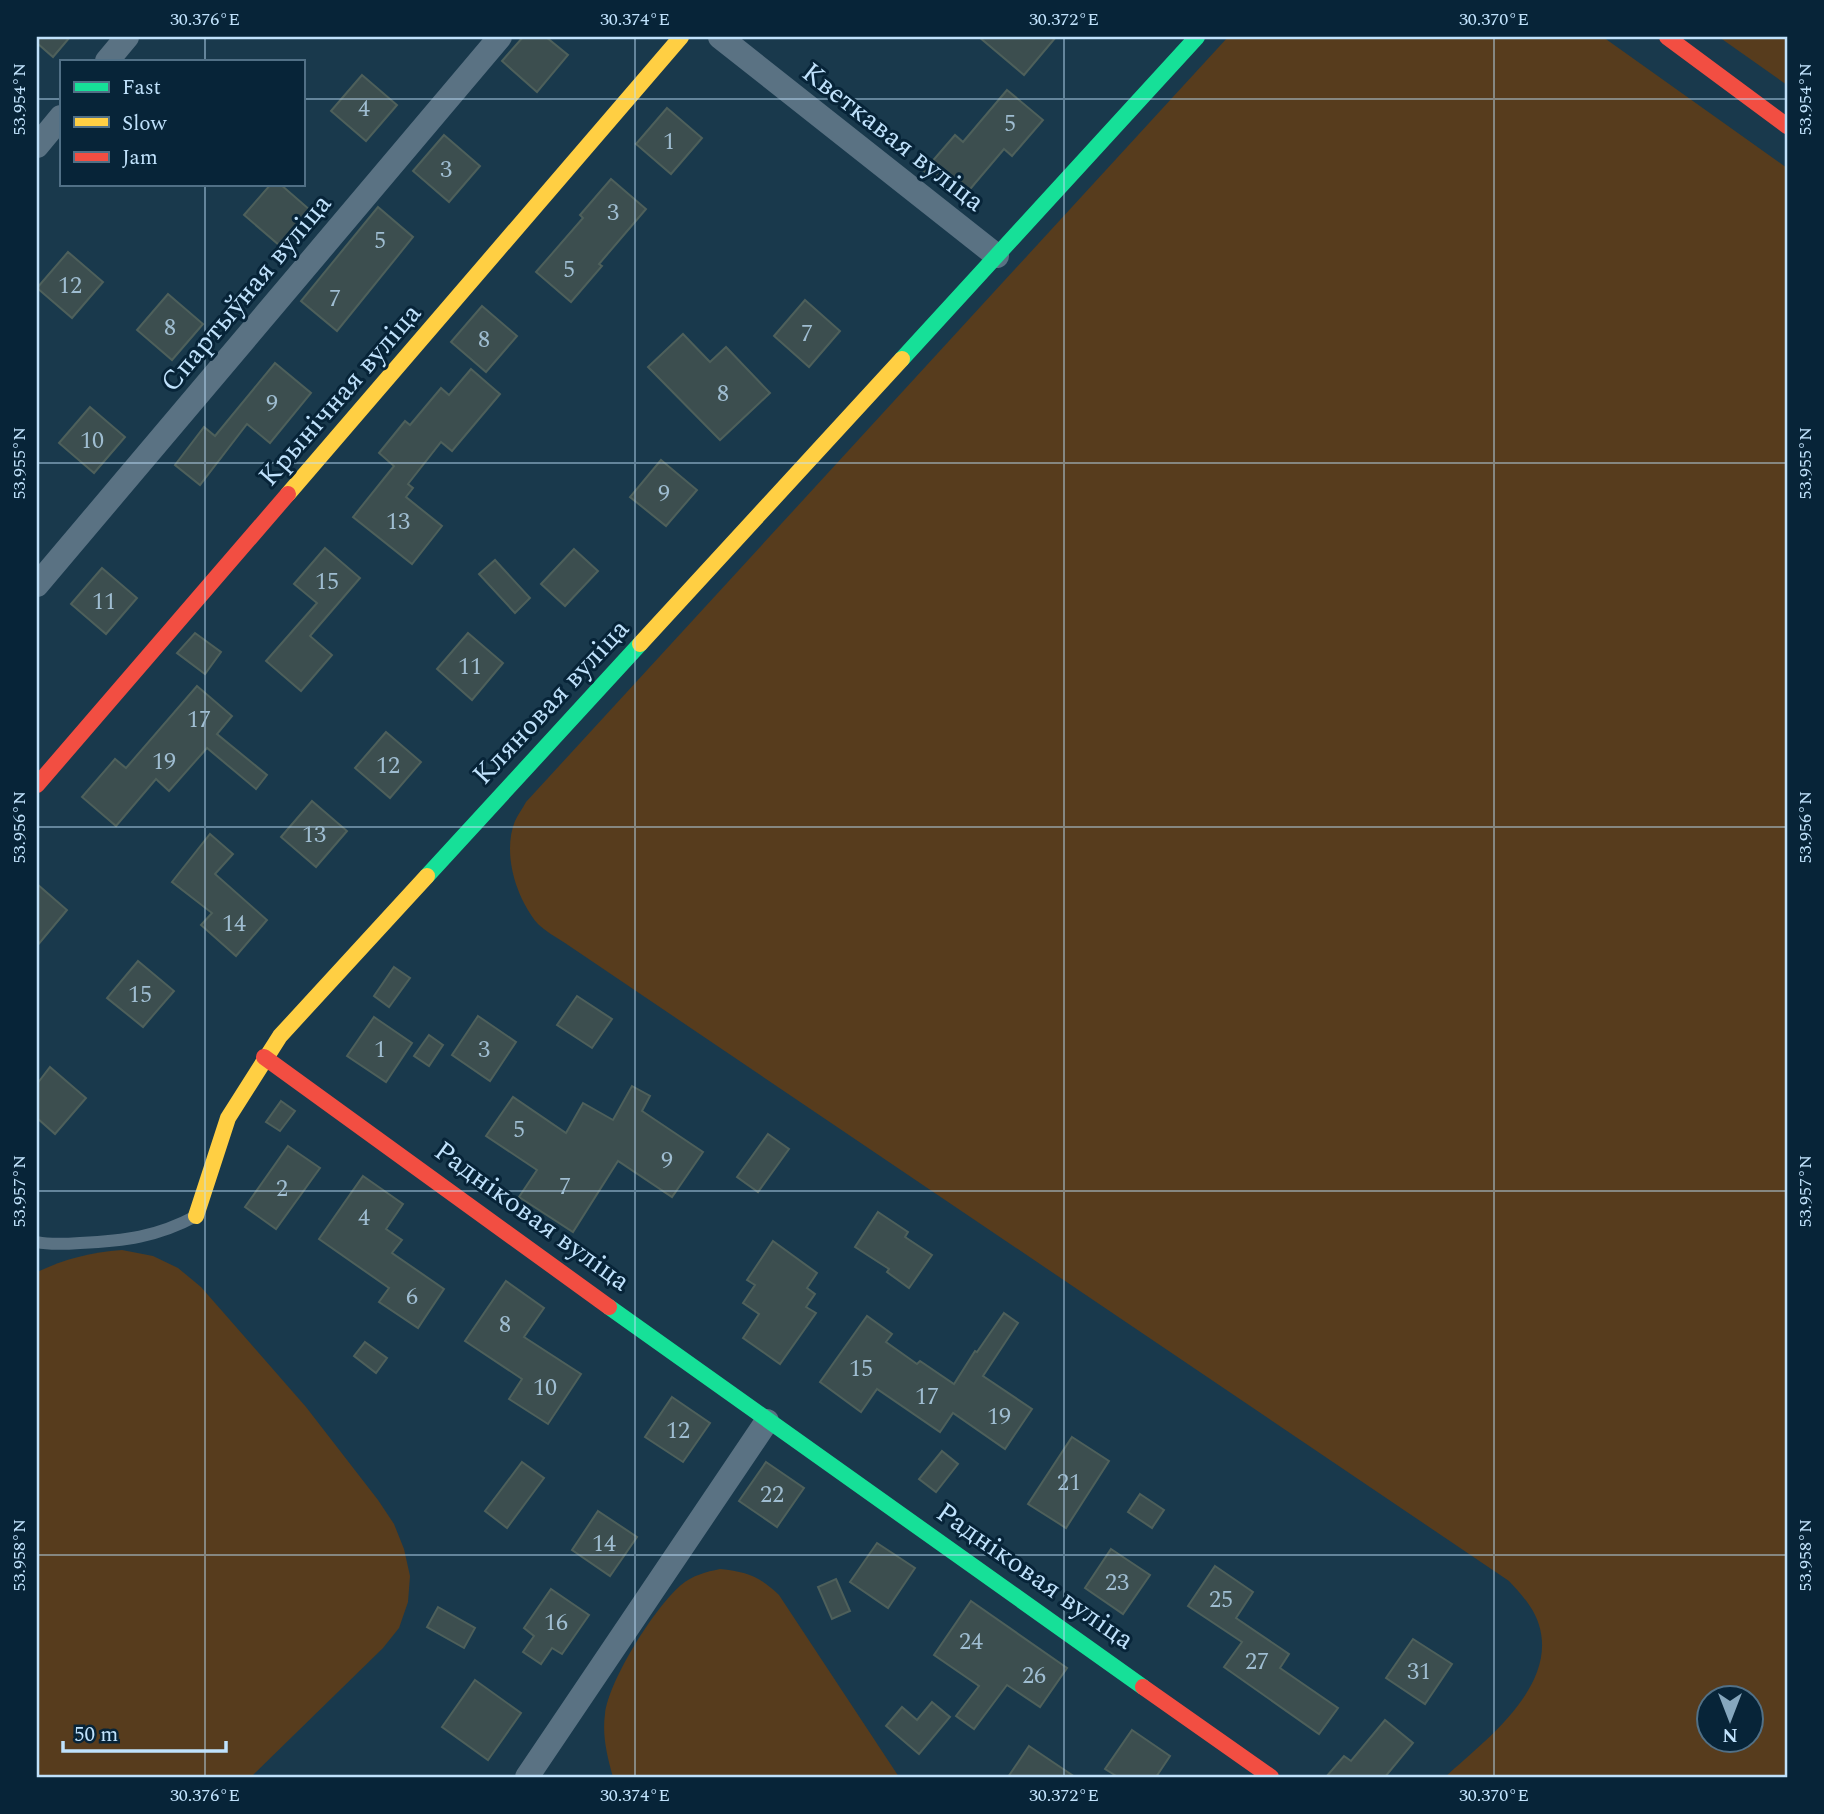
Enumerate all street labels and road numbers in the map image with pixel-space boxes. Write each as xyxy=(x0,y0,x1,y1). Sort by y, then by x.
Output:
street label: Кветкавая вуліца xyxy=(792,52,994,223)
street label: Спартыўная вуліца xyxy=(150,184,342,402)
street label: Крынічная вуліца xyxy=(248,293,432,496)
street label: Кляновая вуліца xyxy=(462,609,640,795)
street label: Радніковая вуліца xyxy=(425,1130,640,1302)
street label: Радніковая вуліца xyxy=(927,1492,1143,1661)

